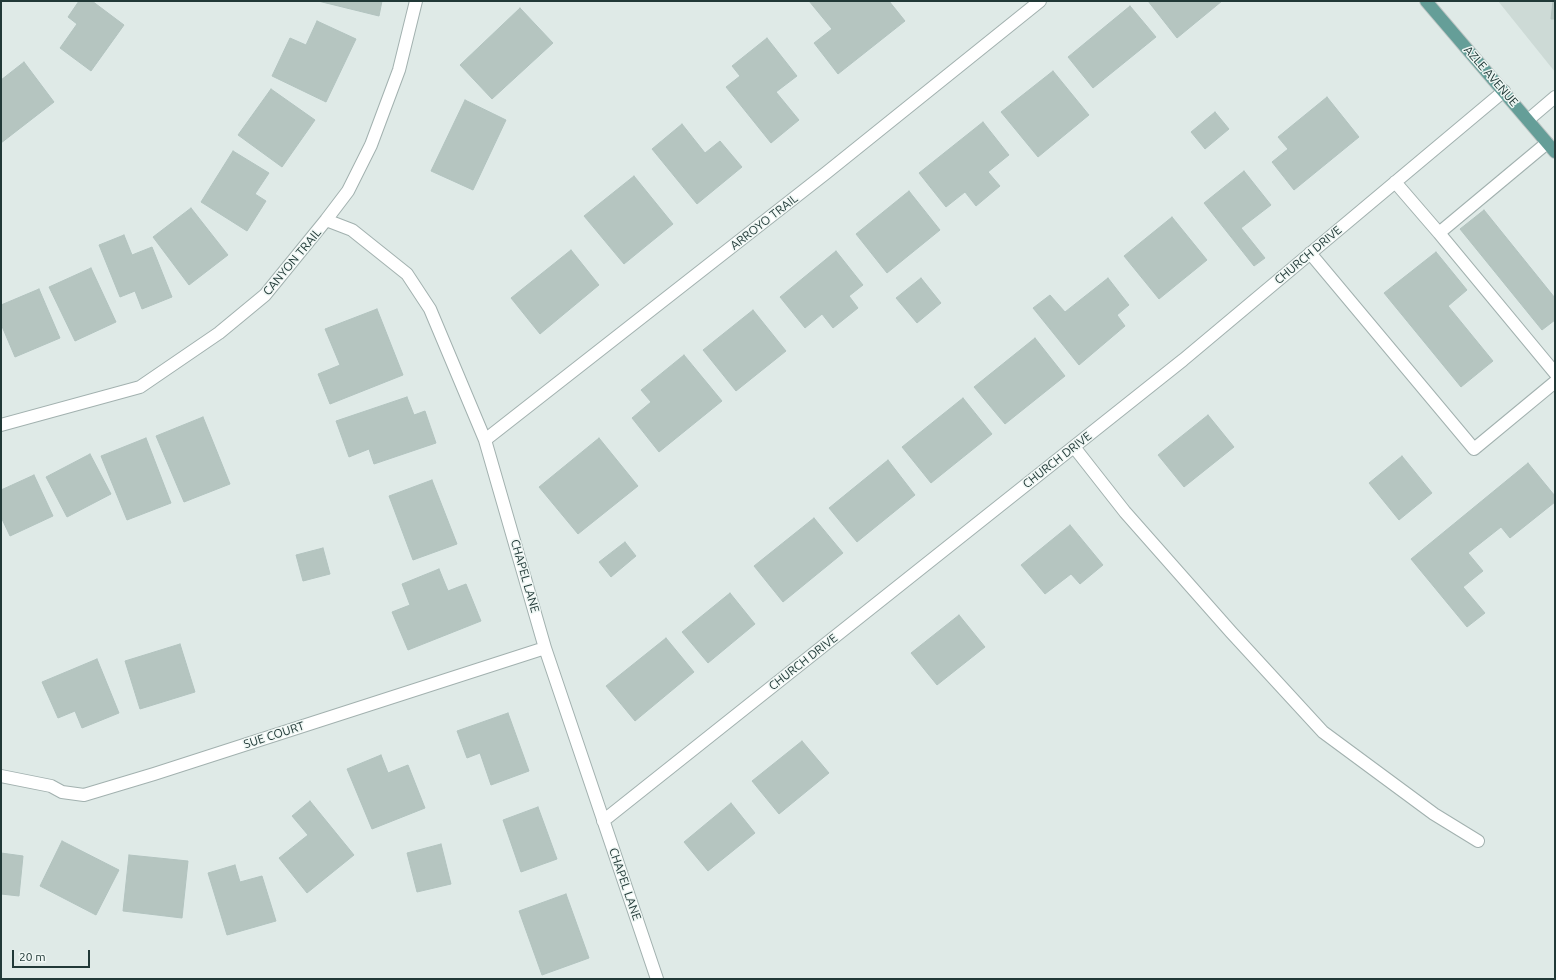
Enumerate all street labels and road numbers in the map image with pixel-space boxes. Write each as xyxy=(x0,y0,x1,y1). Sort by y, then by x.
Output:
street label: AZLE AVENUE xyxy=(1461,43,1521,109)
street label: ARROYO TRAIL xyxy=(727,191,801,253)
street label: CHURCH DRIVE xyxy=(1272,223,1344,287)
street label: CANYON TRAIL xyxy=(260,226,324,298)
street label: CHURCH DRIVE xyxy=(1020,429,1094,491)
street label: CHAPEL LANE xyxy=(508,538,542,614)
street label: CHURCH DRIVE xyxy=(766,631,840,693)
street label: SUE COURT xyxy=(242,718,306,752)
street label: CHAPEL LANE xyxy=(606,846,644,922)

